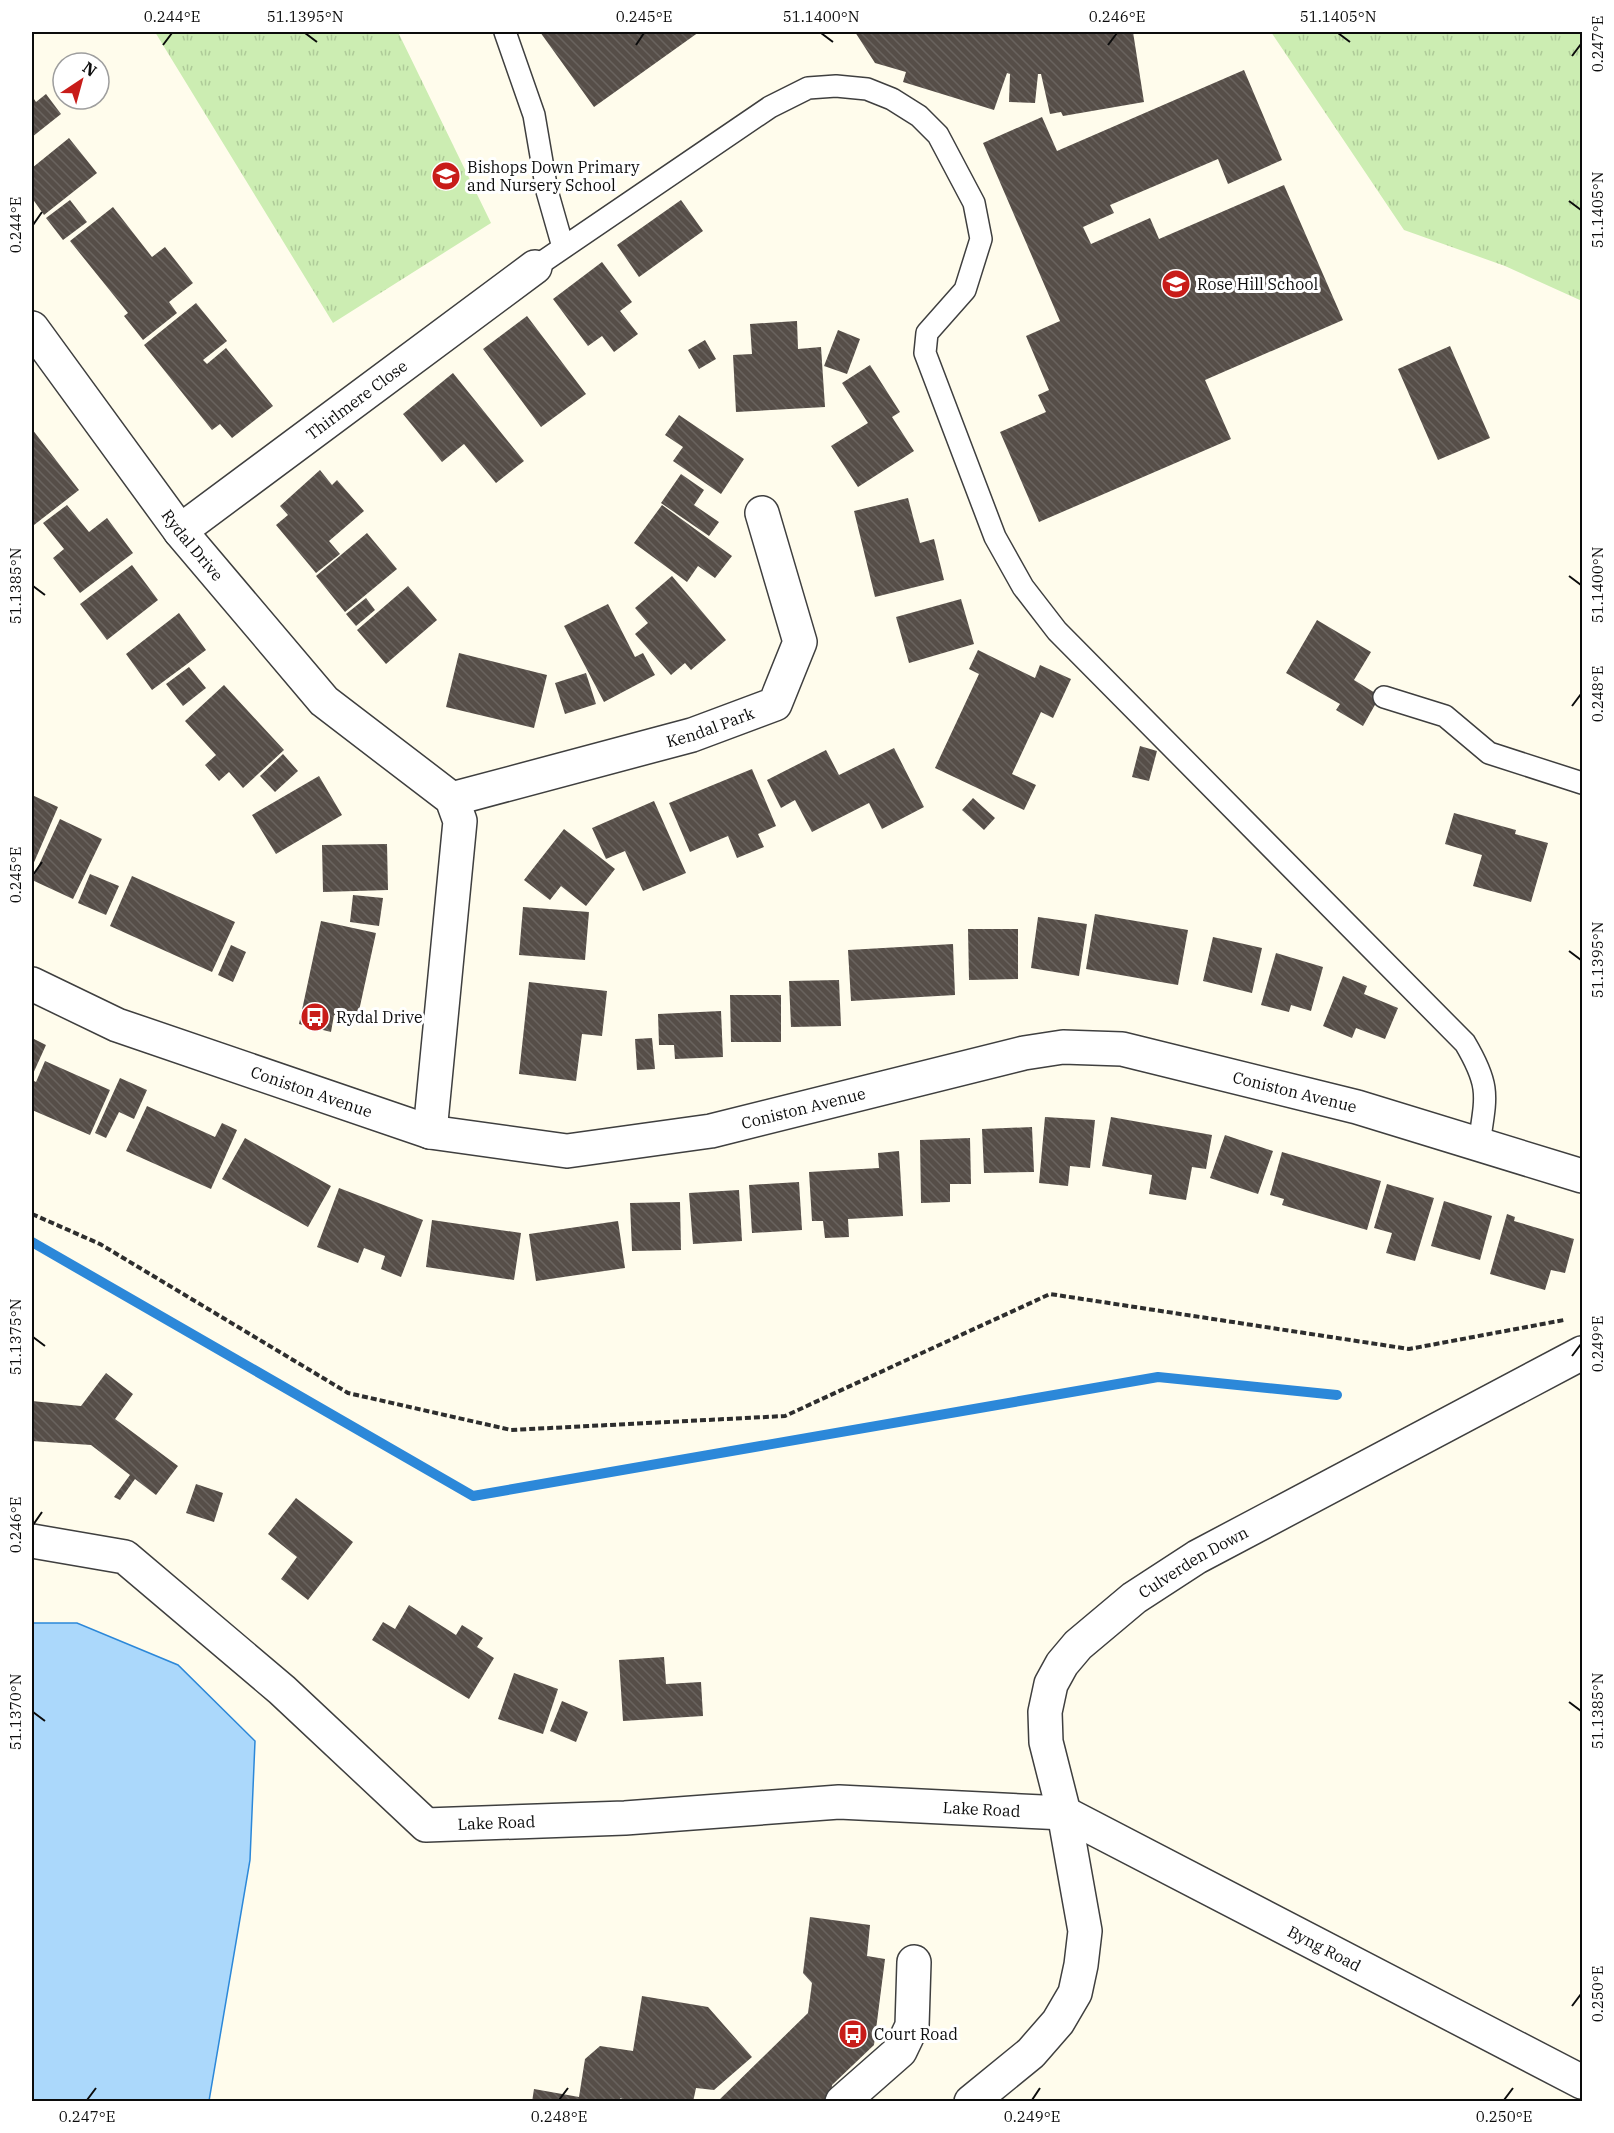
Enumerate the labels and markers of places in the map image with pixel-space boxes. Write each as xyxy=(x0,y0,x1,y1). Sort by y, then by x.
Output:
place label: Bishops Down Primary and Nursery School xyxy=(467,157,640,195)
school or university icon: Bishops Down Primary and Nursery School xyxy=(430,160,462,192)
school or university icon: Rose Hill School xyxy=(1160,268,1192,300)
place label: Rose Hill School xyxy=(1197,274,1318,294)
bus stop icon: Rydal Drive xyxy=(299,1001,331,1033)
place label: Rydal Drive xyxy=(336,1007,422,1027)
bus stop icon: Court Road xyxy=(837,2018,869,2050)
place label: Court Road xyxy=(874,2024,958,2044)

